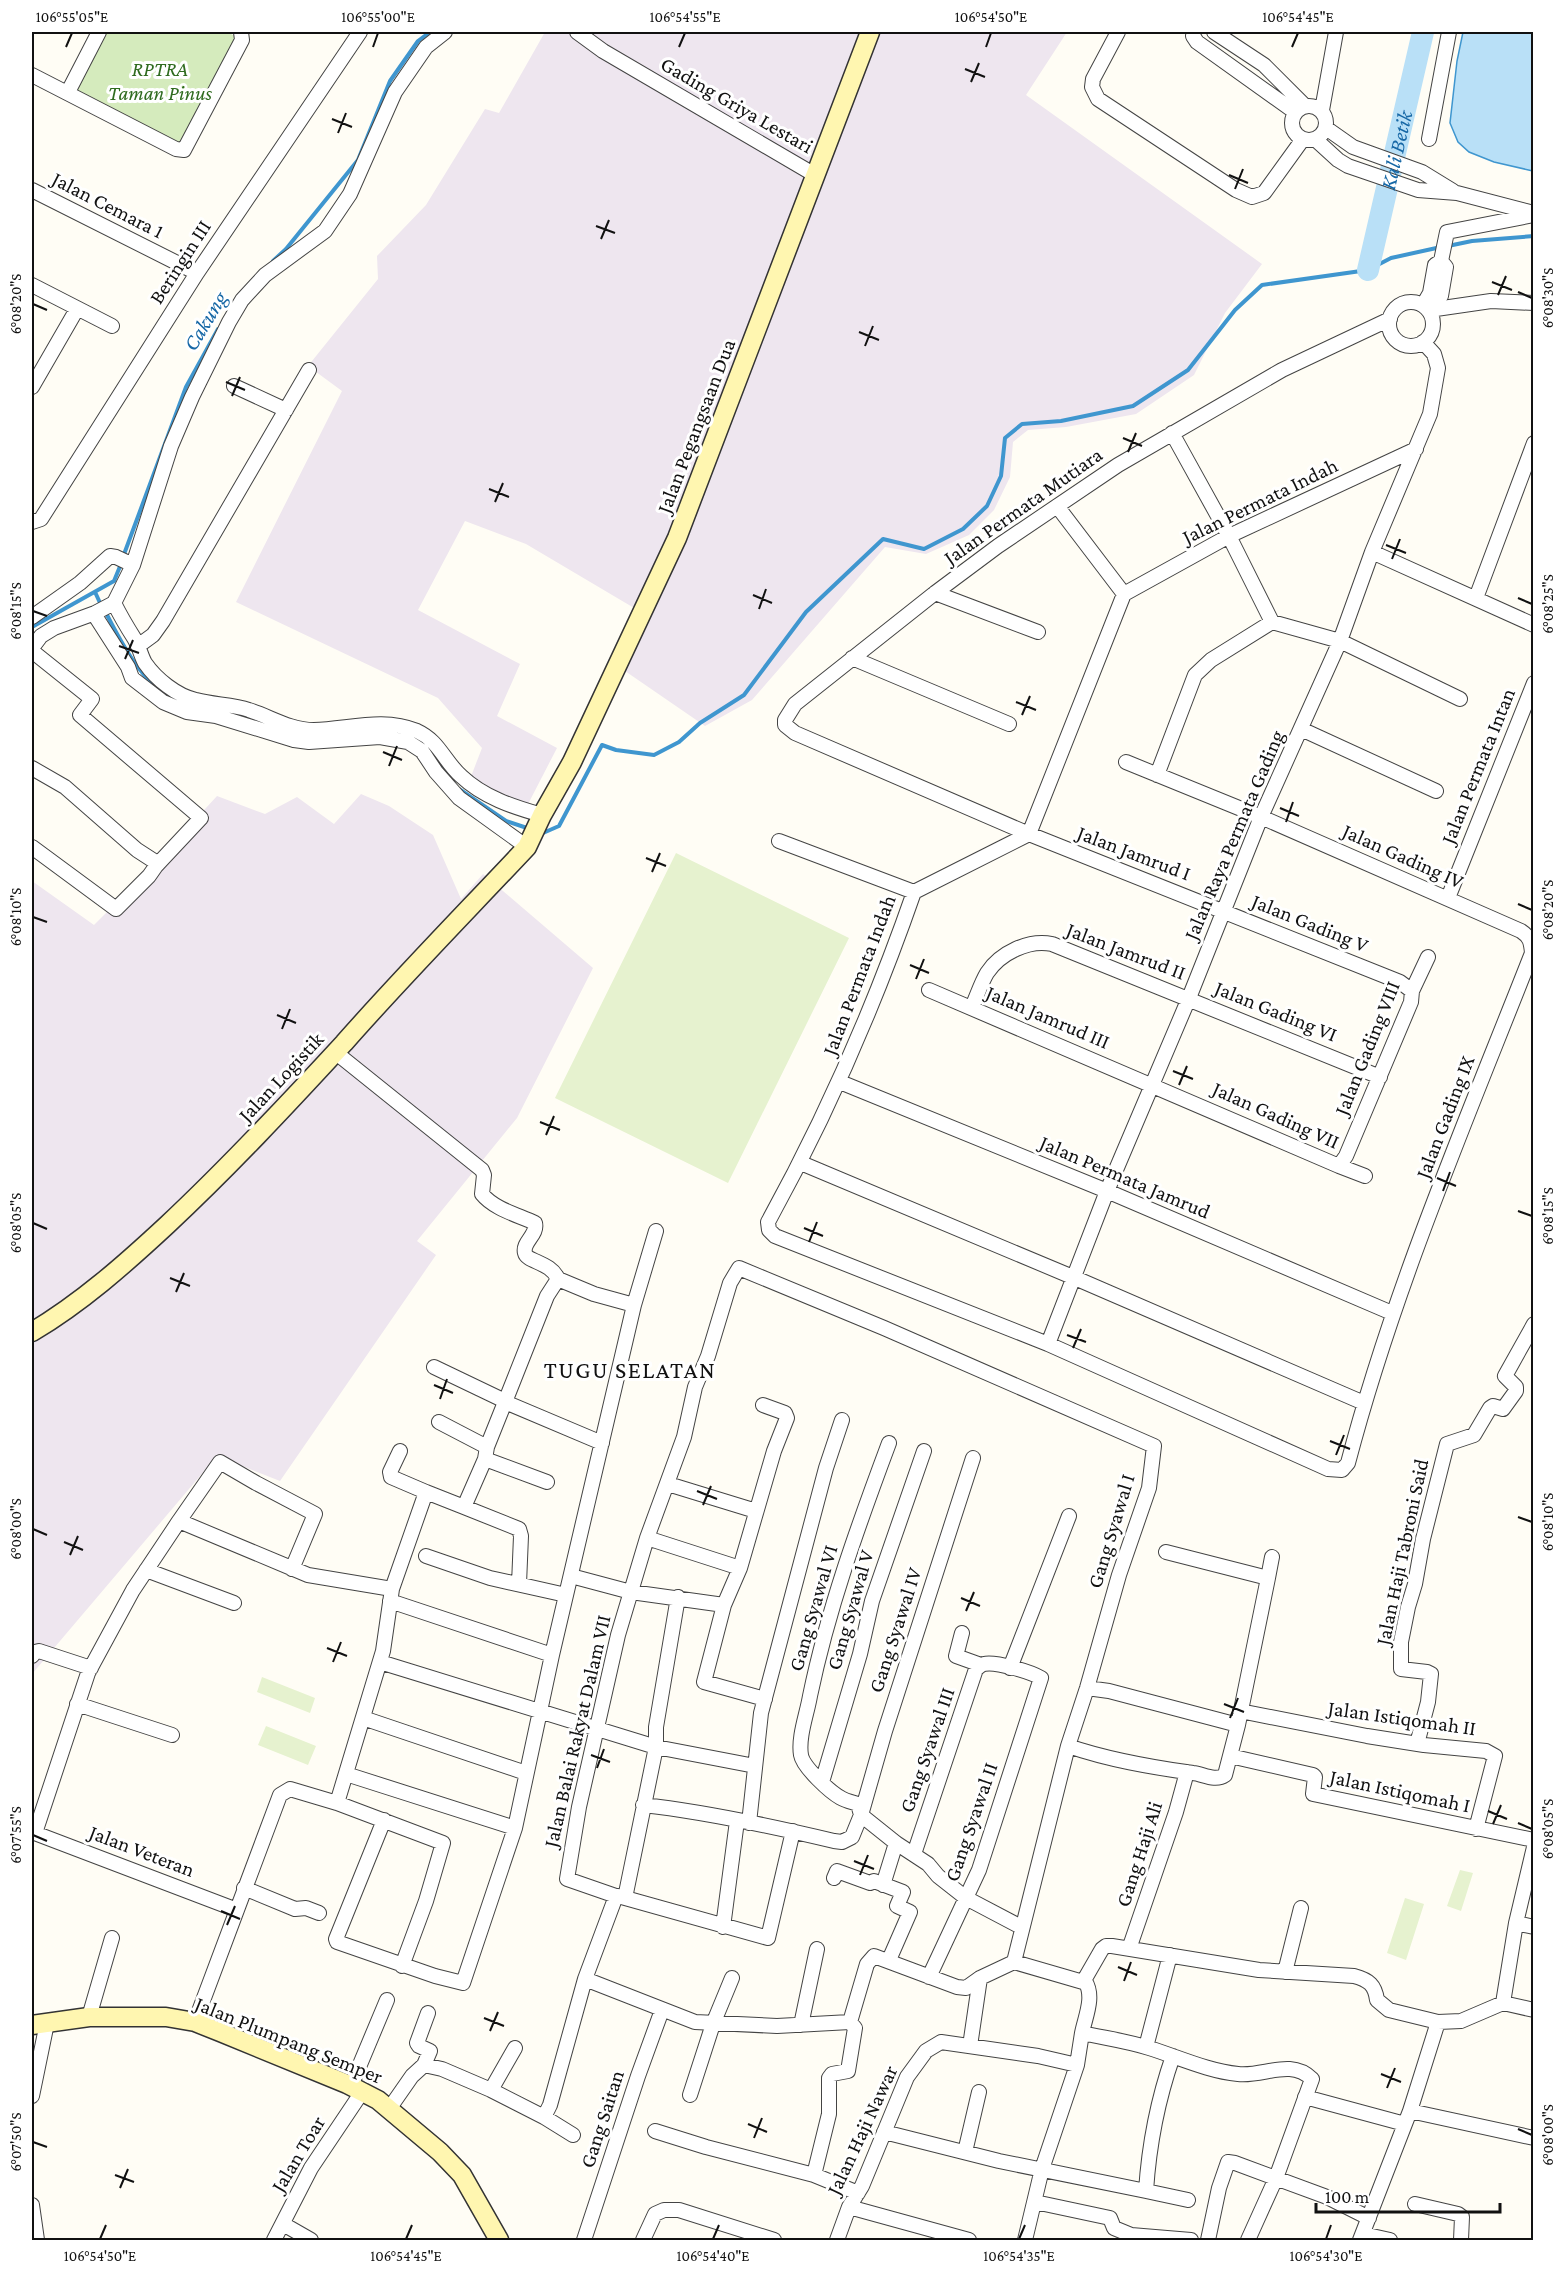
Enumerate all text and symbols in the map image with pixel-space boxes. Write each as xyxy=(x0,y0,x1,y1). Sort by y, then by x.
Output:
text: 106°55'05"E xyxy=(36,9,108,25)
text: 106°55'00"E xyxy=(341,9,415,25)
text: 106°54'55"E xyxy=(649,9,721,25)
text: 106°54'50"E xyxy=(955,9,1027,25)
text: 106°54'45"E xyxy=(1262,9,1334,25)
street label: Gading Griya Lestari xyxy=(657,52,818,159)
park label: RPTRA Taman Pinus xyxy=(108,57,213,105)
water label: Kali Betik xyxy=(1374,107,1417,192)
street label: Jalan Cemara 1 xyxy=(46,166,168,243)
street label: Beringin III xyxy=(144,216,216,308)
text: 6°08'30"S xyxy=(1540,268,1556,328)
text: 6°08'20"S xyxy=(8,274,24,334)
water label: Cakung xyxy=(178,286,233,355)
street label: Jalan Pegangsaan Dua xyxy=(651,335,740,518)
street label: Jalan Permata Mutiara xyxy=(938,442,1107,571)
street label: Jalan Permata Indah xyxy=(1177,453,1342,550)
text: 6°08'25"S xyxy=(1540,574,1556,634)
text: 6°08'15"S xyxy=(8,582,24,640)
street label: Jalan Permata Intan xyxy=(1435,685,1520,849)
street label: Jalan Raya Permata Gading xyxy=(1178,726,1289,945)
street label: Jalan Gading IV xyxy=(1337,818,1467,893)
street label: Jalan Jamrud I xyxy=(1072,820,1194,886)
text: 6°08'20"S xyxy=(1540,880,1556,940)
text: 6°08'10"S xyxy=(8,888,24,946)
street label: Jalan Gading V xyxy=(1246,888,1372,957)
street label: Jalan Permata Indah xyxy=(817,891,901,1061)
street label: Jalan Jamrud II xyxy=(1061,917,1189,985)
street label: Jalan Gading VI xyxy=(1210,975,1341,1046)
street label: Jalan Gading VIII xyxy=(1328,977,1405,1120)
street label: Jalan Jamrud III xyxy=(981,979,1113,1054)
street label: Jalan Logistik xyxy=(232,1027,329,1128)
street label: Jalan Gading IX xyxy=(1410,1052,1479,1184)
street label: Jalan Gading VII xyxy=(1207,1076,1343,1154)
street label: Jalan Permata Jamrud xyxy=(1034,1129,1214,1224)
text: 6°08'15"S xyxy=(1540,1187,1556,1245)
text: 6°08'05"S xyxy=(8,1193,24,1253)
district label: TUGU SELATAN xyxy=(544,1356,716,1383)
street label: Jalan Haji Tabroni Said xyxy=(1370,1457,1433,1649)
street label: Gang Syawal I xyxy=(1082,1471,1140,1591)
text: 6°08'10"S xyxy=(1540,1493,1556,1551)
text: 6°08'00"S xyxy=(8,1498,24,1560)
street label: Gang Syawal VI xyxy=(784,1542,842,1674)
street label: Gang Syawal V xyxy=(821,1547,879,1673)
street label: Gang Syawal IV xyxy=(864,1565,926,1695)
street label: Jalan Balai Rakyat Dalam VII xyxy=(538,1612,615,1851)
street label: Gang Syawal III xyxy=(894,1684,960,1816)
street label: Jalan Istiqomah II xyxy=(1325,1695,1478,1740)
street label: Gang Syawal II xyxy=(939,1759,1003,1885)
street label: Jalan Istiqomah I xyxy=(1326,1764,1472,1818)
street label: Gang Haji Ali xyxy=(1111,1798,1167,1910)
text: 6°08'05"S xyxy=(1540,1799,1556,1859)
text: 6°07'55"S xyxy=(8,1806,24,1864)
street label: Jalan Veteran xyxy=(84,1819,198,1882)
street label: Jalan Plumpang Semper xyxy=(190,1991,387,2089)
street label: Jalan Haji Nawar xyxy=(821,2061,903,2200)
street label: Gang Saitan xyxy=(575,2067,629,2171)
text: 6°08'00"S xyxy=(1540,2104,1556,2166)
street label: Jalan Toar xyxy=(265,2111,330,2198)
text: 6°07'50"S xyxy=(8,2113,24,2171)
scale bar xyxy=(1316,2176,1500,2214)
text: 100 m xyxy=(1325,2187,1370,2207)
text: 106°54'50"E xyxy=(64,2248,136,2264)
text: 106°54'45"E xyxy=(370,2248,442,2264)
text: 106°54'40"E xyxy=(677,2248,749,2264)
text: 106°54'35"E xyxy=(983,2248,1055,2264)
text: 106°54'30"E xyxy=(1290,2248,1362,2264)

